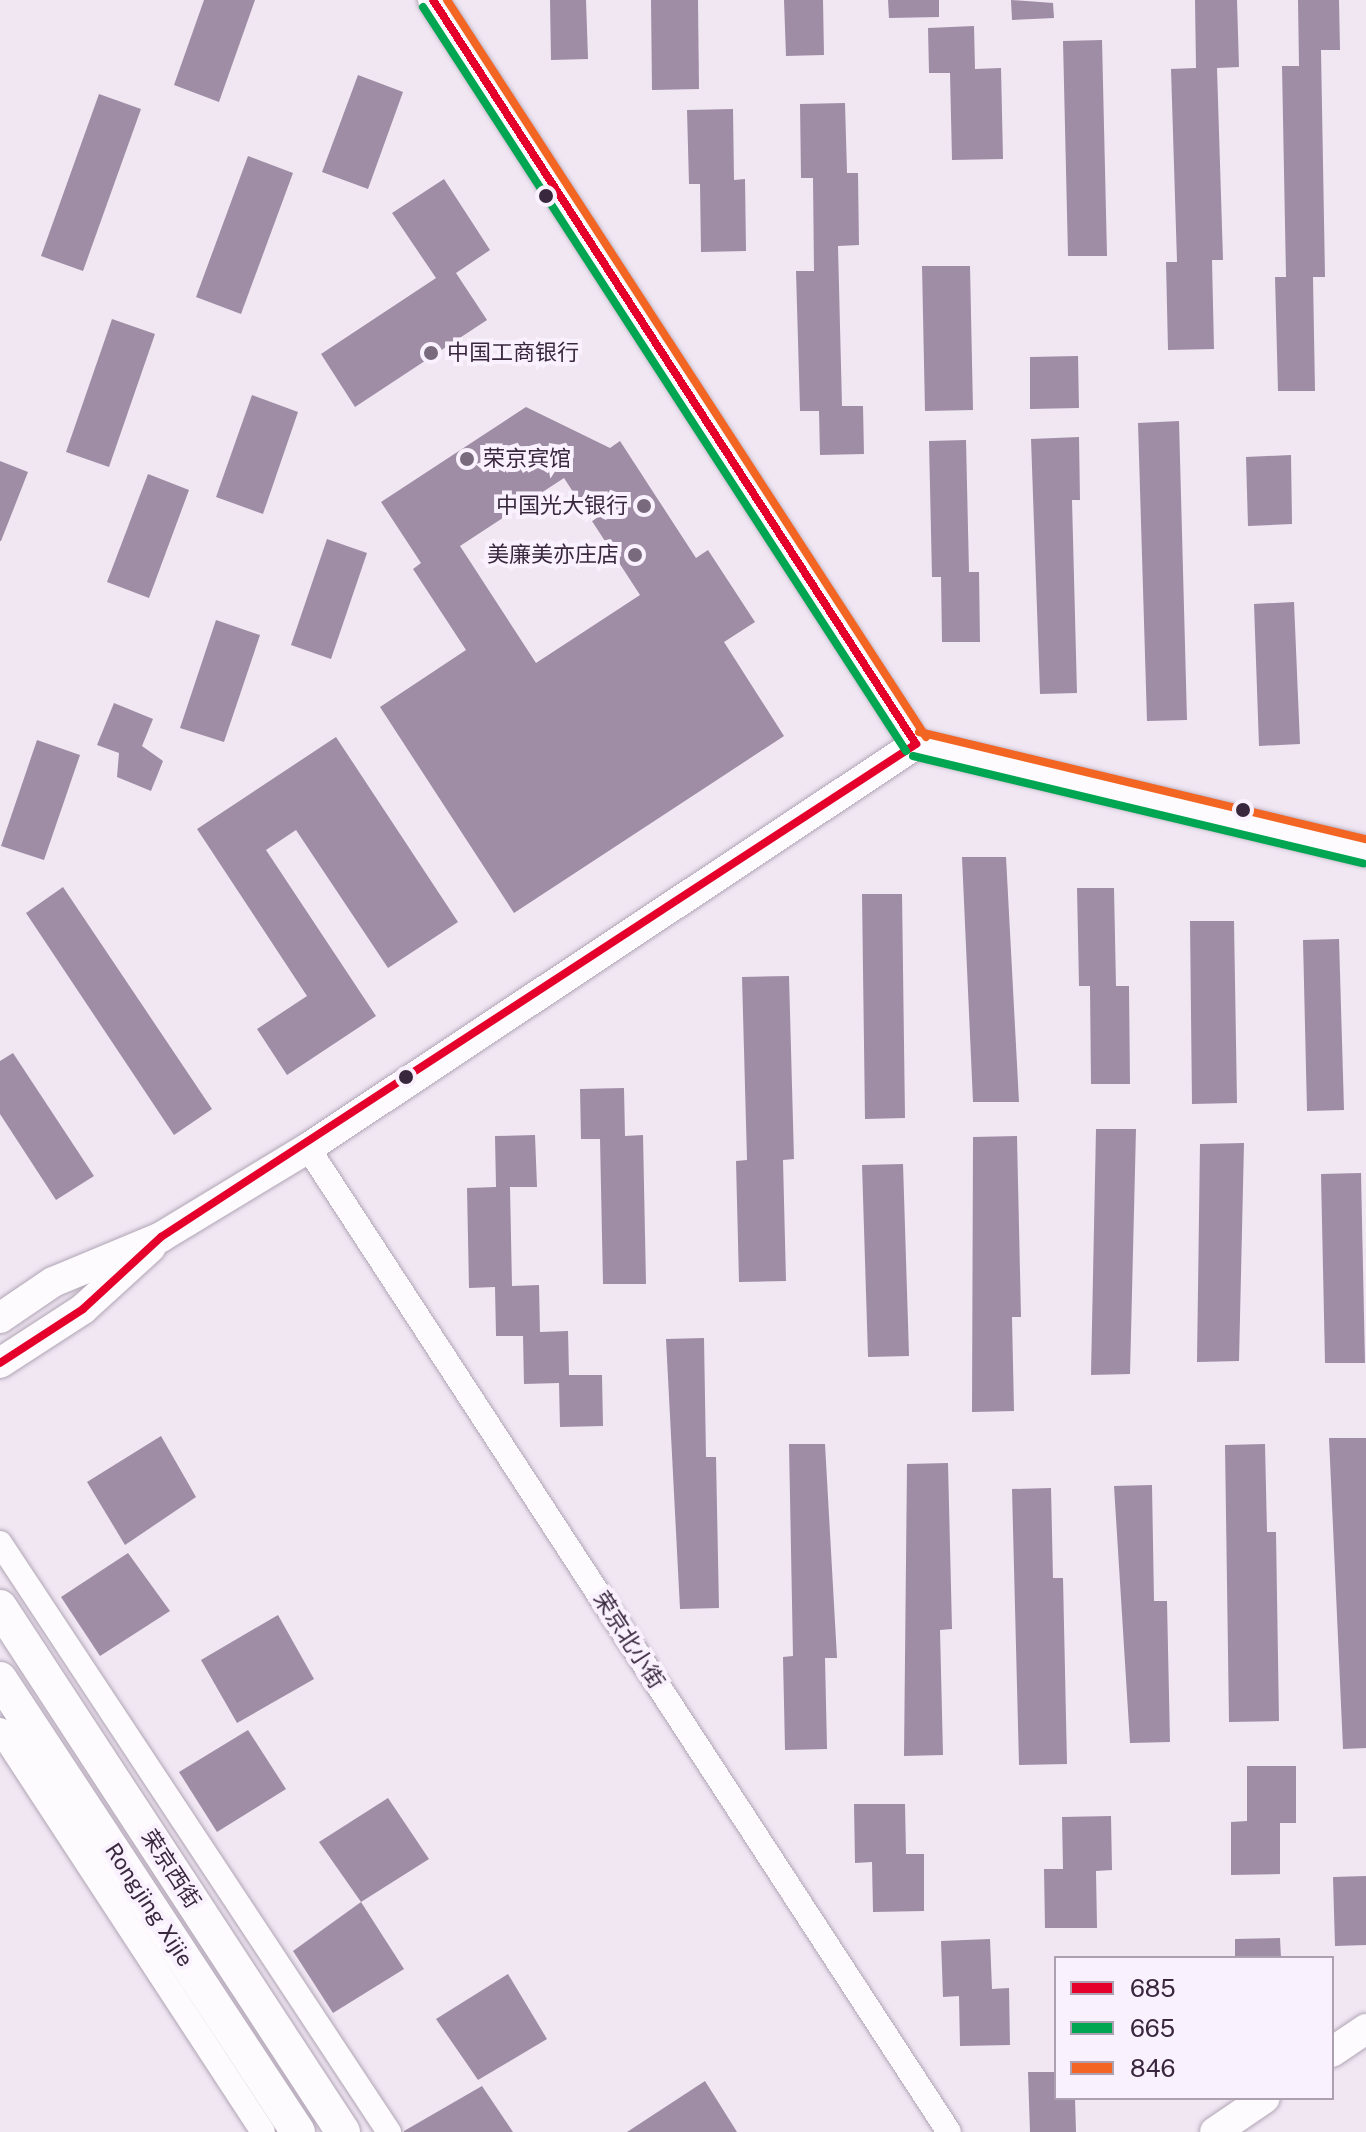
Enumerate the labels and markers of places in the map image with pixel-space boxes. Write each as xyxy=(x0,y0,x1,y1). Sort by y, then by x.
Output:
unlabelled marker xyxy=(538,188,554,204)
place label: 中国工商银行 xyxy=(447,340,579,366)
marker: 中国工商银行 xyxy=(422,344,440,362)
place label: 荣京宾馆 xyxy=(483,446,571,472)
marker: 荣京宾馆 xyxy=(458,450,476,468)
place label: 中国光大银行 xyxy=(496,493,628,519)
marker: 中国光大银行 xyxy=(635,497,653,515)
place label: 美廉美亦庄店 xyxy=(487,542,619,568)
marker: 美廉美亦庄店 xyxy=(626,546,644,564)
unlabelled marker xyxy=(1235,802,1251,818)
unlabelled marker xyxy=(398,1069,414,1085)

